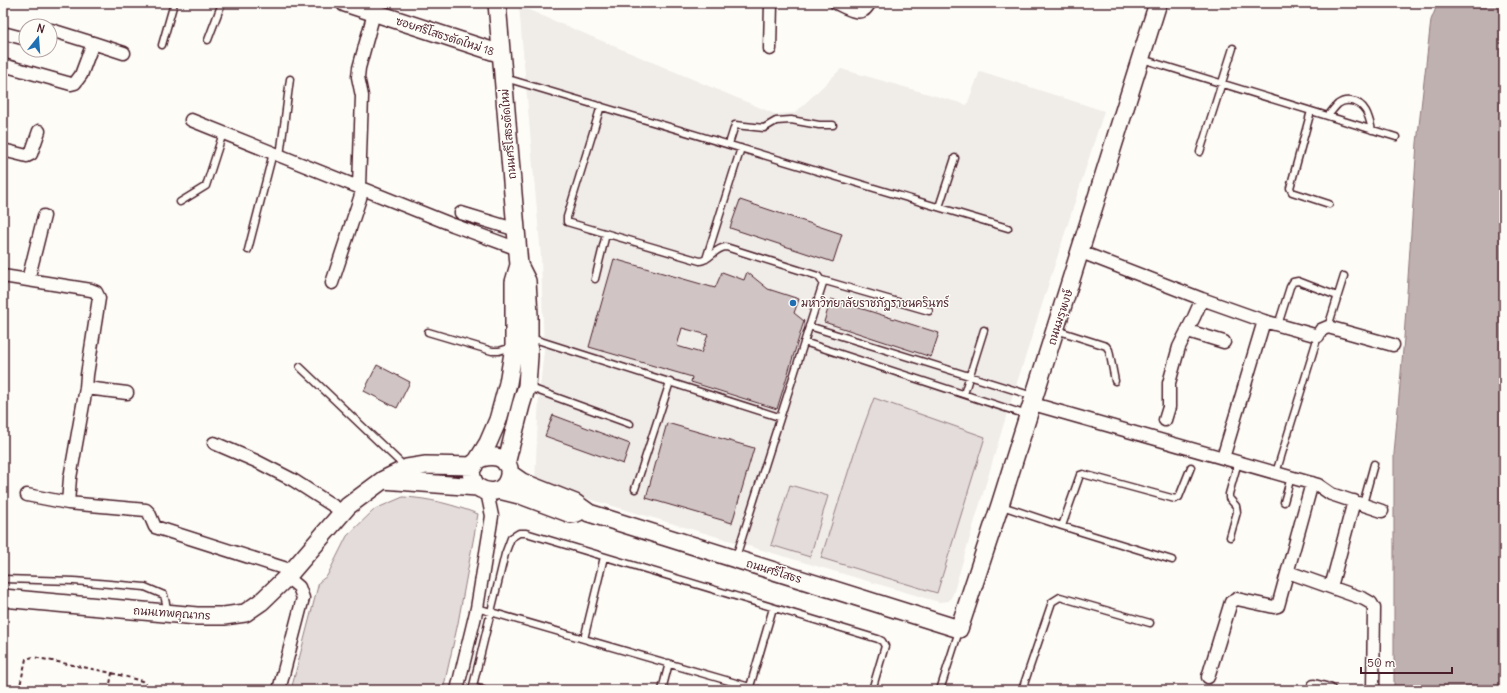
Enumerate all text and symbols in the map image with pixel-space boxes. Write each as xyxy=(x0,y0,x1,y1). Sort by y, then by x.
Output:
street label: ซอยศรีโสธรตัดใหม่ 18 xyxy=(394,13,496,59)
north arrow xyxy=(18,18,58,58)
text: N xyxy=(35,21,47,36)
street label: ถนนศรีโสธรตัดใหม่ xyxy=(496,88,519,180)
street label: ถนนมรุพงษ์ xyxy=(1043,287,1078,347)
place label: มหาวิทยาลัยราชภัฏราชนครินทร์ xyxy=(801,295,950,311)
marker: มหาวิทยาลัยราชภัฏราชนครินทร์ xyxy=(788,298,798,308)
street label: ถนนศรีโสธร xyxy=(745,555,804,586)
street label: ถนนเทพคุณากร xyxy=(133,603,211,625)
scale bar xyxy=(1361,649,1452,675)
text: 50 m xyxy=(1367,655,1396,670)

